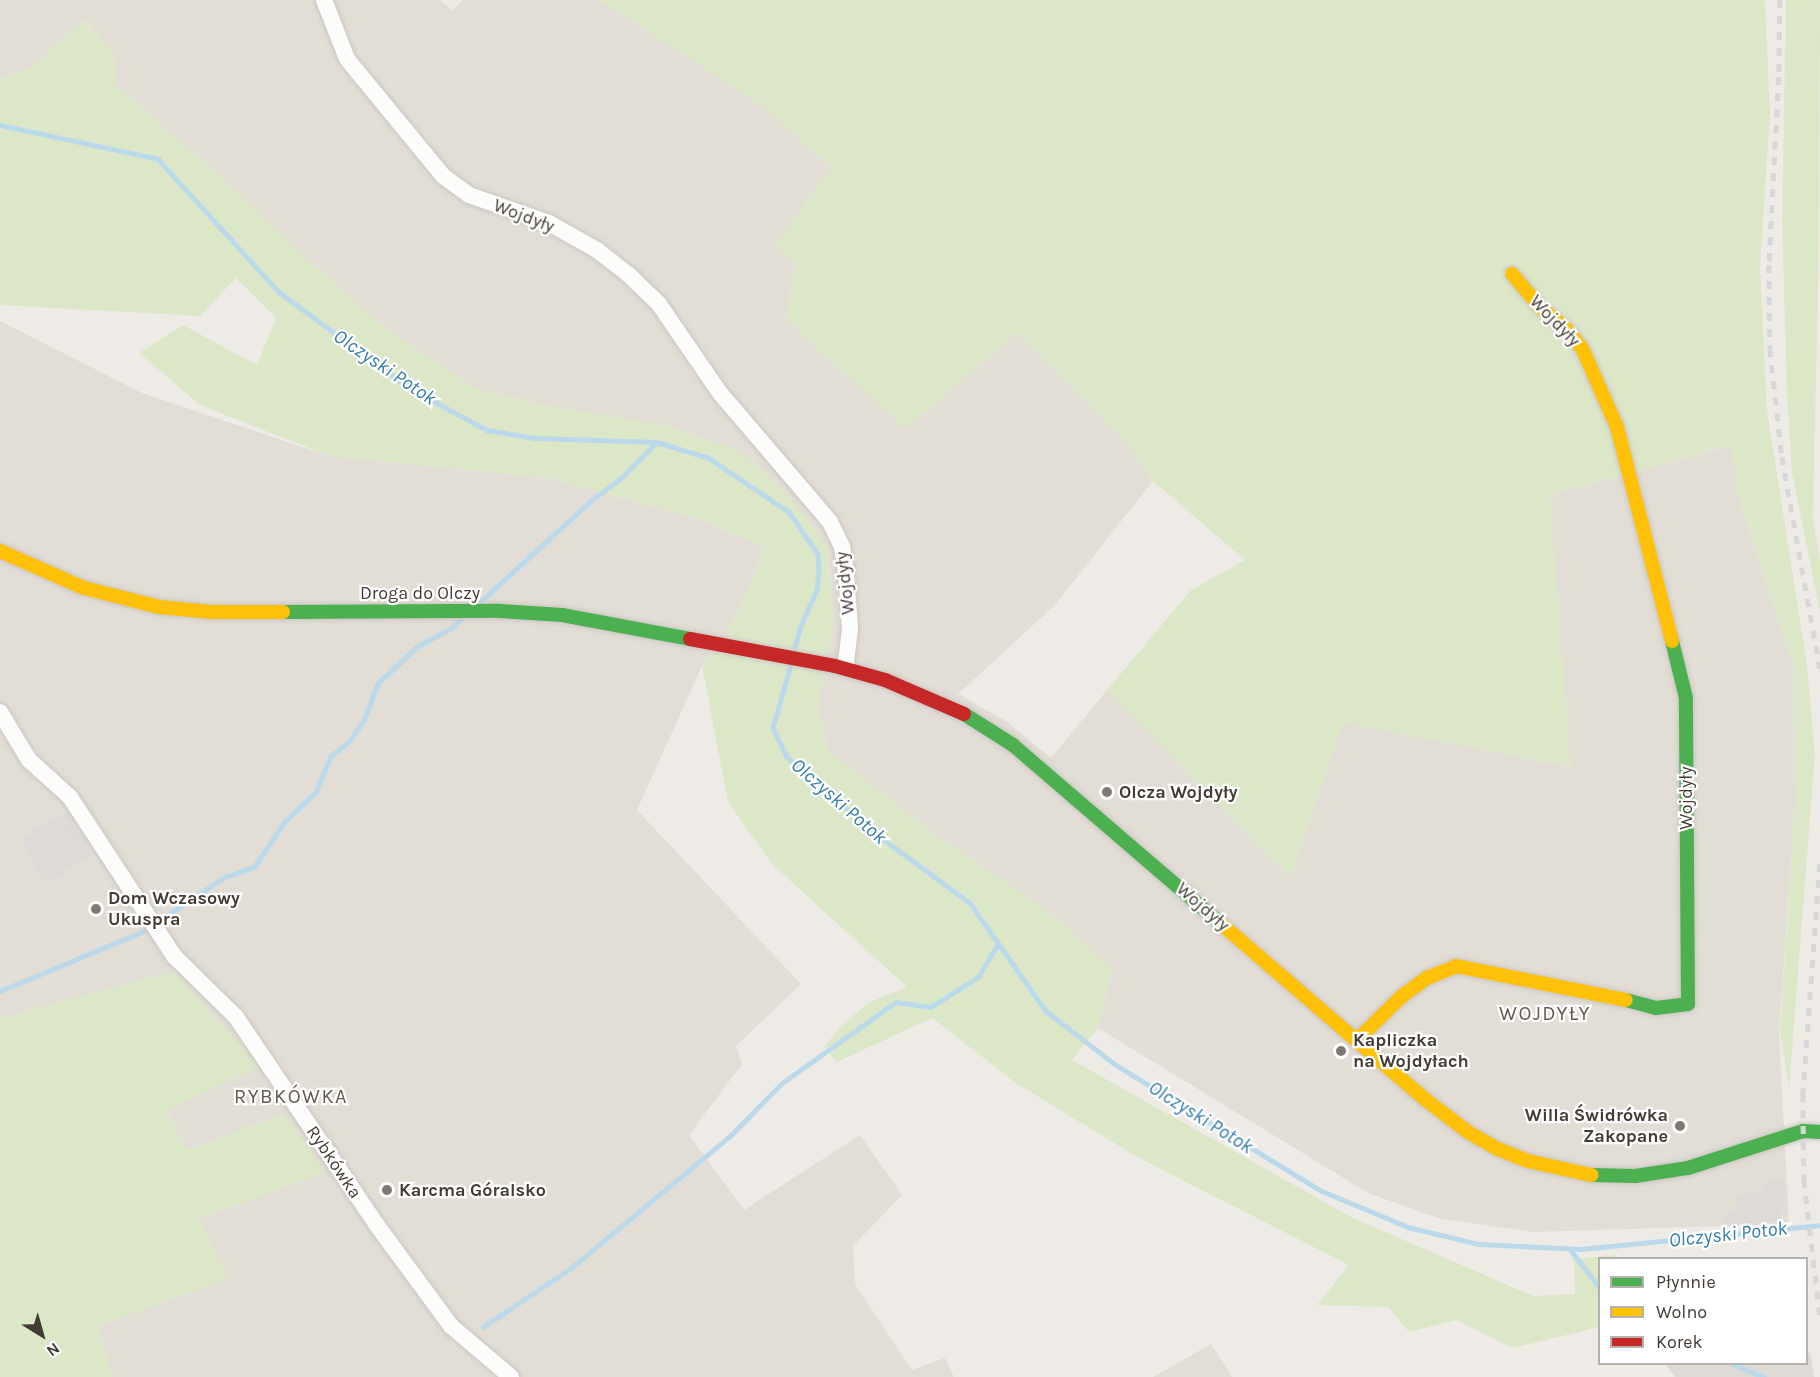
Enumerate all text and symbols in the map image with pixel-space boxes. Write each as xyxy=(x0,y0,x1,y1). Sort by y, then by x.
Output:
street label: Wojdyły xyxy=(491,195,557,237)
street label: Wojdyły xyxy=(1525,291,1585,351)
water label: Olczyski Potok xyxy=(329,324,441,410)
street label: Wojdyły xyxy=(831,550,859,616)
street label: Droga do Olczy xyxy=(360,582,480,604)
water label: Olczyski Potok xyxy=(786,753,892,849)
street label: Wojdyły xyxy=(1675,766,1697,830)
place label: Olcza Wojdyły xyxy=(1119,781,1237,803)
marker: Olcza Wojdyły xyxy=(1100,785,1114,799)
street label: Wojdyły xyxy=(1172,878,1234,936)
place label: Dom Wczasowy Ukuspra xyxy=(108,888,240,930)
marker: Dom Wczasowy Ukuspra xyxy=(89,902,103,916)
district label: WOJDYŁY xyxy=(1499,1001,1591,1025)
place label: Kapliczka na Wojdyłach xyxy=(1353,1030,1469,1072)
marker: Kapliczka na Wojdyłach xyxy=(1334,1044,1348,1058)
water label: Olczyski Potok xyxy=(1144,1075,1258,1159)
district label: RYBKÓWKA xyxy=(234,1084,348,1108)
place label: Willa Świdrówka Zakopane xyxy=(1525,1105,1668,1148)
marker: Willa Świdrówka Zakopane xyxy=(1673,1119,1687,1133)
street label: Rybkówka xyxy=(302,1121,366,1203)
place label: Karcma Góralsko xyxy=(399,1179,546,1201)
marker: Karcma Góralsko xyxy=(380,1183,394,1197)
water label: Olczyski Potok xyxy=(1668,1216,1788,1252)
legend xyxy=(1598,1257,1808,1365)
text: Płynnie xyxy=(1656,1271,1716,1293)
text: Wolno xyxy=(1656,1301,1707,1323)
north arrow xyxy=(12,1305,72,1365)
text: Korek xyxy=(1656,1331,1703,1353)
text: N xyxy=(43,1339,63,1361)

